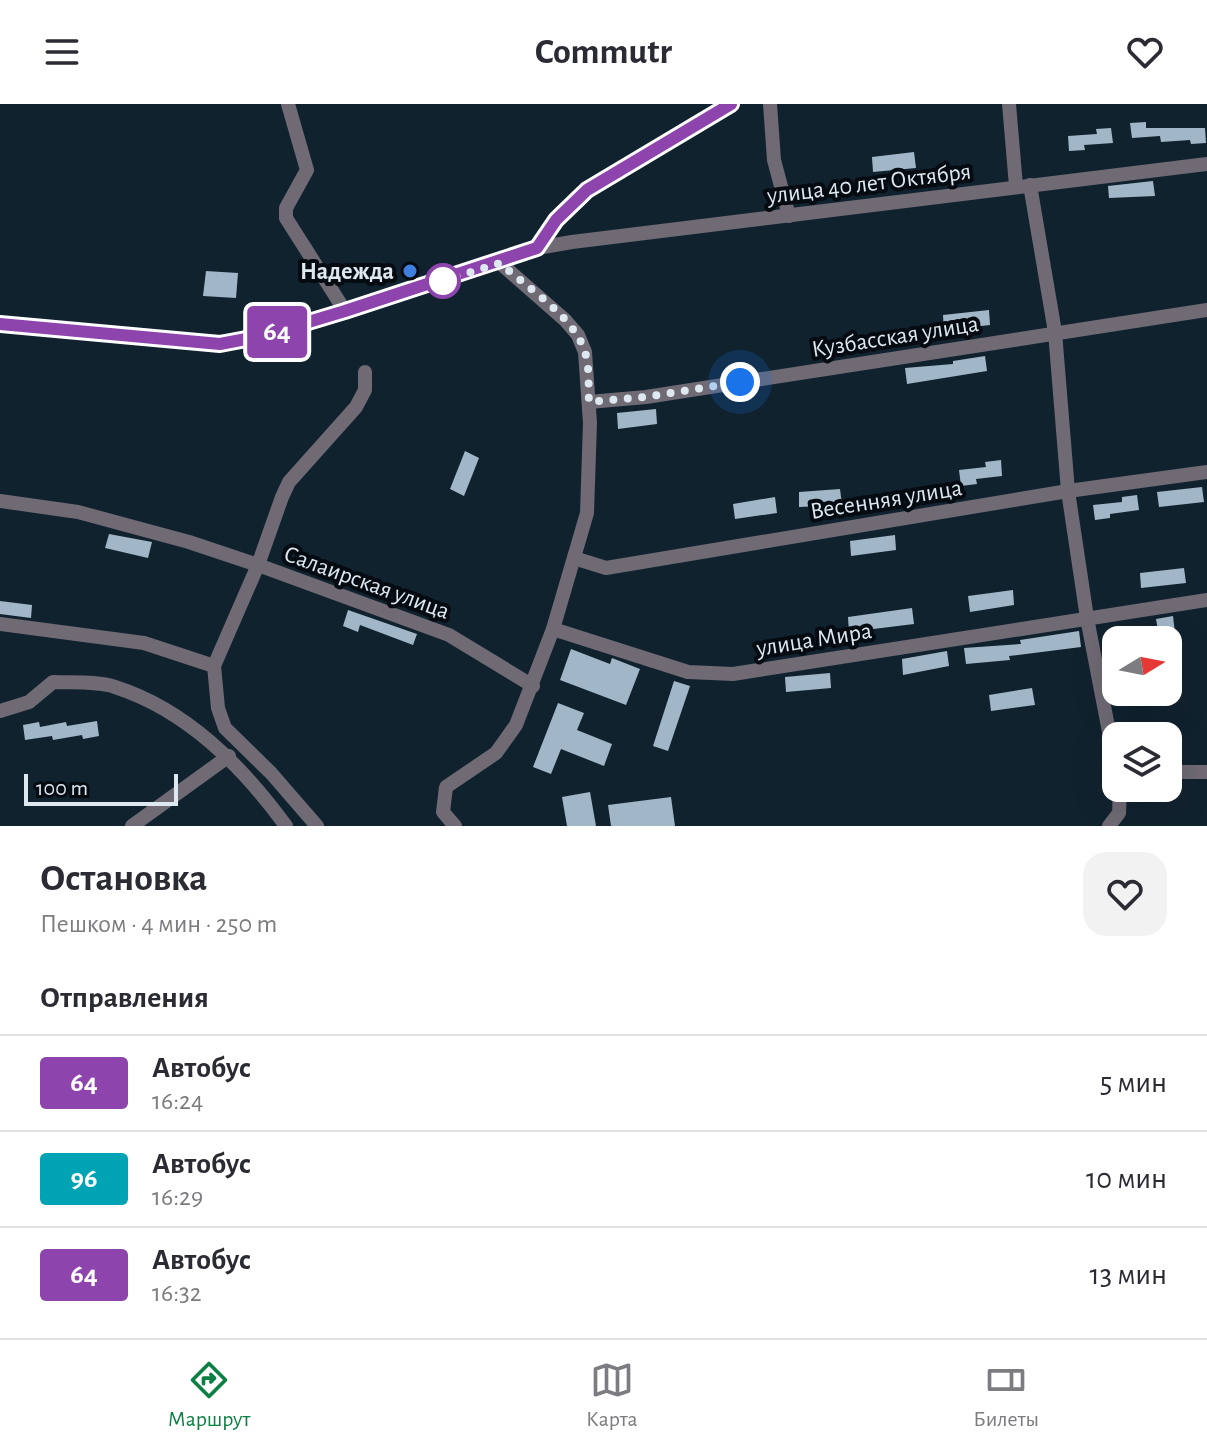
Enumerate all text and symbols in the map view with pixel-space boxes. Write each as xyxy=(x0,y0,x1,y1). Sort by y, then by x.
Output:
icon: menu xyxy=(40,30,84,74)
icon: heart xyxy=(1123,30,1167,74)
text: Commutr xyxy=(535,34,672,70)
street label: улица 40 лет Октября xyxy=(765,160,972,209)
place label: Надежда xyxy=(300,260,394,284)
marker: Надежда xyxy=(401,262,419,280)
unlabelled marker xyxy=(426,264,460,298)
line badge: 64 xyxy=(241,306,313,358)
street label: Кузбасская улица xyxy=(810,312,980,362)
text: 64 xyxy=(263,318,291,346)
your location xyxy=(720,362,760,402)
street label: Весенняя улица xyxy=(808,476,964,524)
street label: Салаирская улица xyxy=(281,542,453,624)
street label: улица Мира xyxy=(754,619,874,661)
north arrow xyxy=(1102,626,1182,706)
map controls xyxy=(1102,626,1182,802)
button: layers xyxy=(1102,722,1182,802)
scale bar xyxy=(24,770,178,806)
text: 100 m xyxy=(36,777,88,799)
button: heart xyxy=(1083,852,1167,936)
text: Остановка xyxy=(40,860,207,898)
text: Пешком · 4 мин · 250 m xyxy=(40,911,277,937)
text: Отправления xyxy=(40,983,209,1013)
text: Автобус xyxy=(152,1053,251,1083)
text: 5 мин xyxy=(1100,1068,1167,1098)
text: 64 xyxy=(70,1069,98,1097)
text: 16:24 xyxy=(152,1088,203,1114)
text: Автобус xyxy=(152,1149,251,1179)
text: 10 мин xyxy=(1086,1164,1167,1194)
text: 96 xyxy=(70,1165,98,1193)
text: 16:29 xyxy=(152,1184,203,1210)
text: Автобус xyxy=(152,1245,251,1275)
text: 13 мин xyxy=(1090,1260,1167,1290)
text: 64 xyxy=(70,1261,98,1289)
text: 16:32 xyxy=(152,1280,202,1306)
tab: Маршрут xyxy=(168,1358,250,1432)
tab: Карта xyxy=(586,1358,638,1432)
tab: Билеты xyxy=(973,1358,1039,1432)

